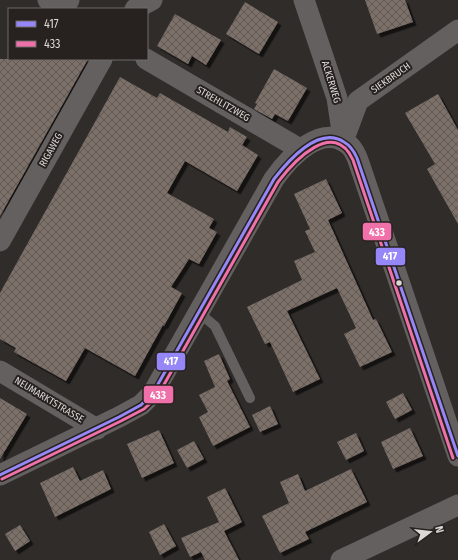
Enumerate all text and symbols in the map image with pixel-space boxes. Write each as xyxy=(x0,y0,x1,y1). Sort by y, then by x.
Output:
legend xyxy=(8,8,148,60)
text: 417 xyxy=(44,17,59,31)
text: 433 xyxy=(44,37,60,51)
street label: ACKERWEG xyxy=(319,59,343,105)
street label: SIEKBRUCH xyxy=(369,60,413,96)
street label: STREHLITZWEG xyxy=(194,84,252,124)
street label: RIGAWEG xyxy=(37,131,65,169)
line badge: 433 xyxy=(362,222,392,241)
text: 433 xyxy=(369,226,385,239)
line badge: 417 xyxy=(375,247,406,266)
text: 417 xyxy=(383,250,397,263)
unlabelled marker xyxy=(394,278,404,288)
line badge: 417 xyxy=(156,352,186,371)
text: 417 xyxy=(164,355,178,368)
street label: NEUMARKTSTRASSE xyxy=(12,375,86,426)
line badge: 433 xyxy=(143,385,174,404)
text: 433 xyxy=(150,389,166,402)
north arrow xyxy=(410,512,450,552)
text: N xyxy=(432,525,446,534)

